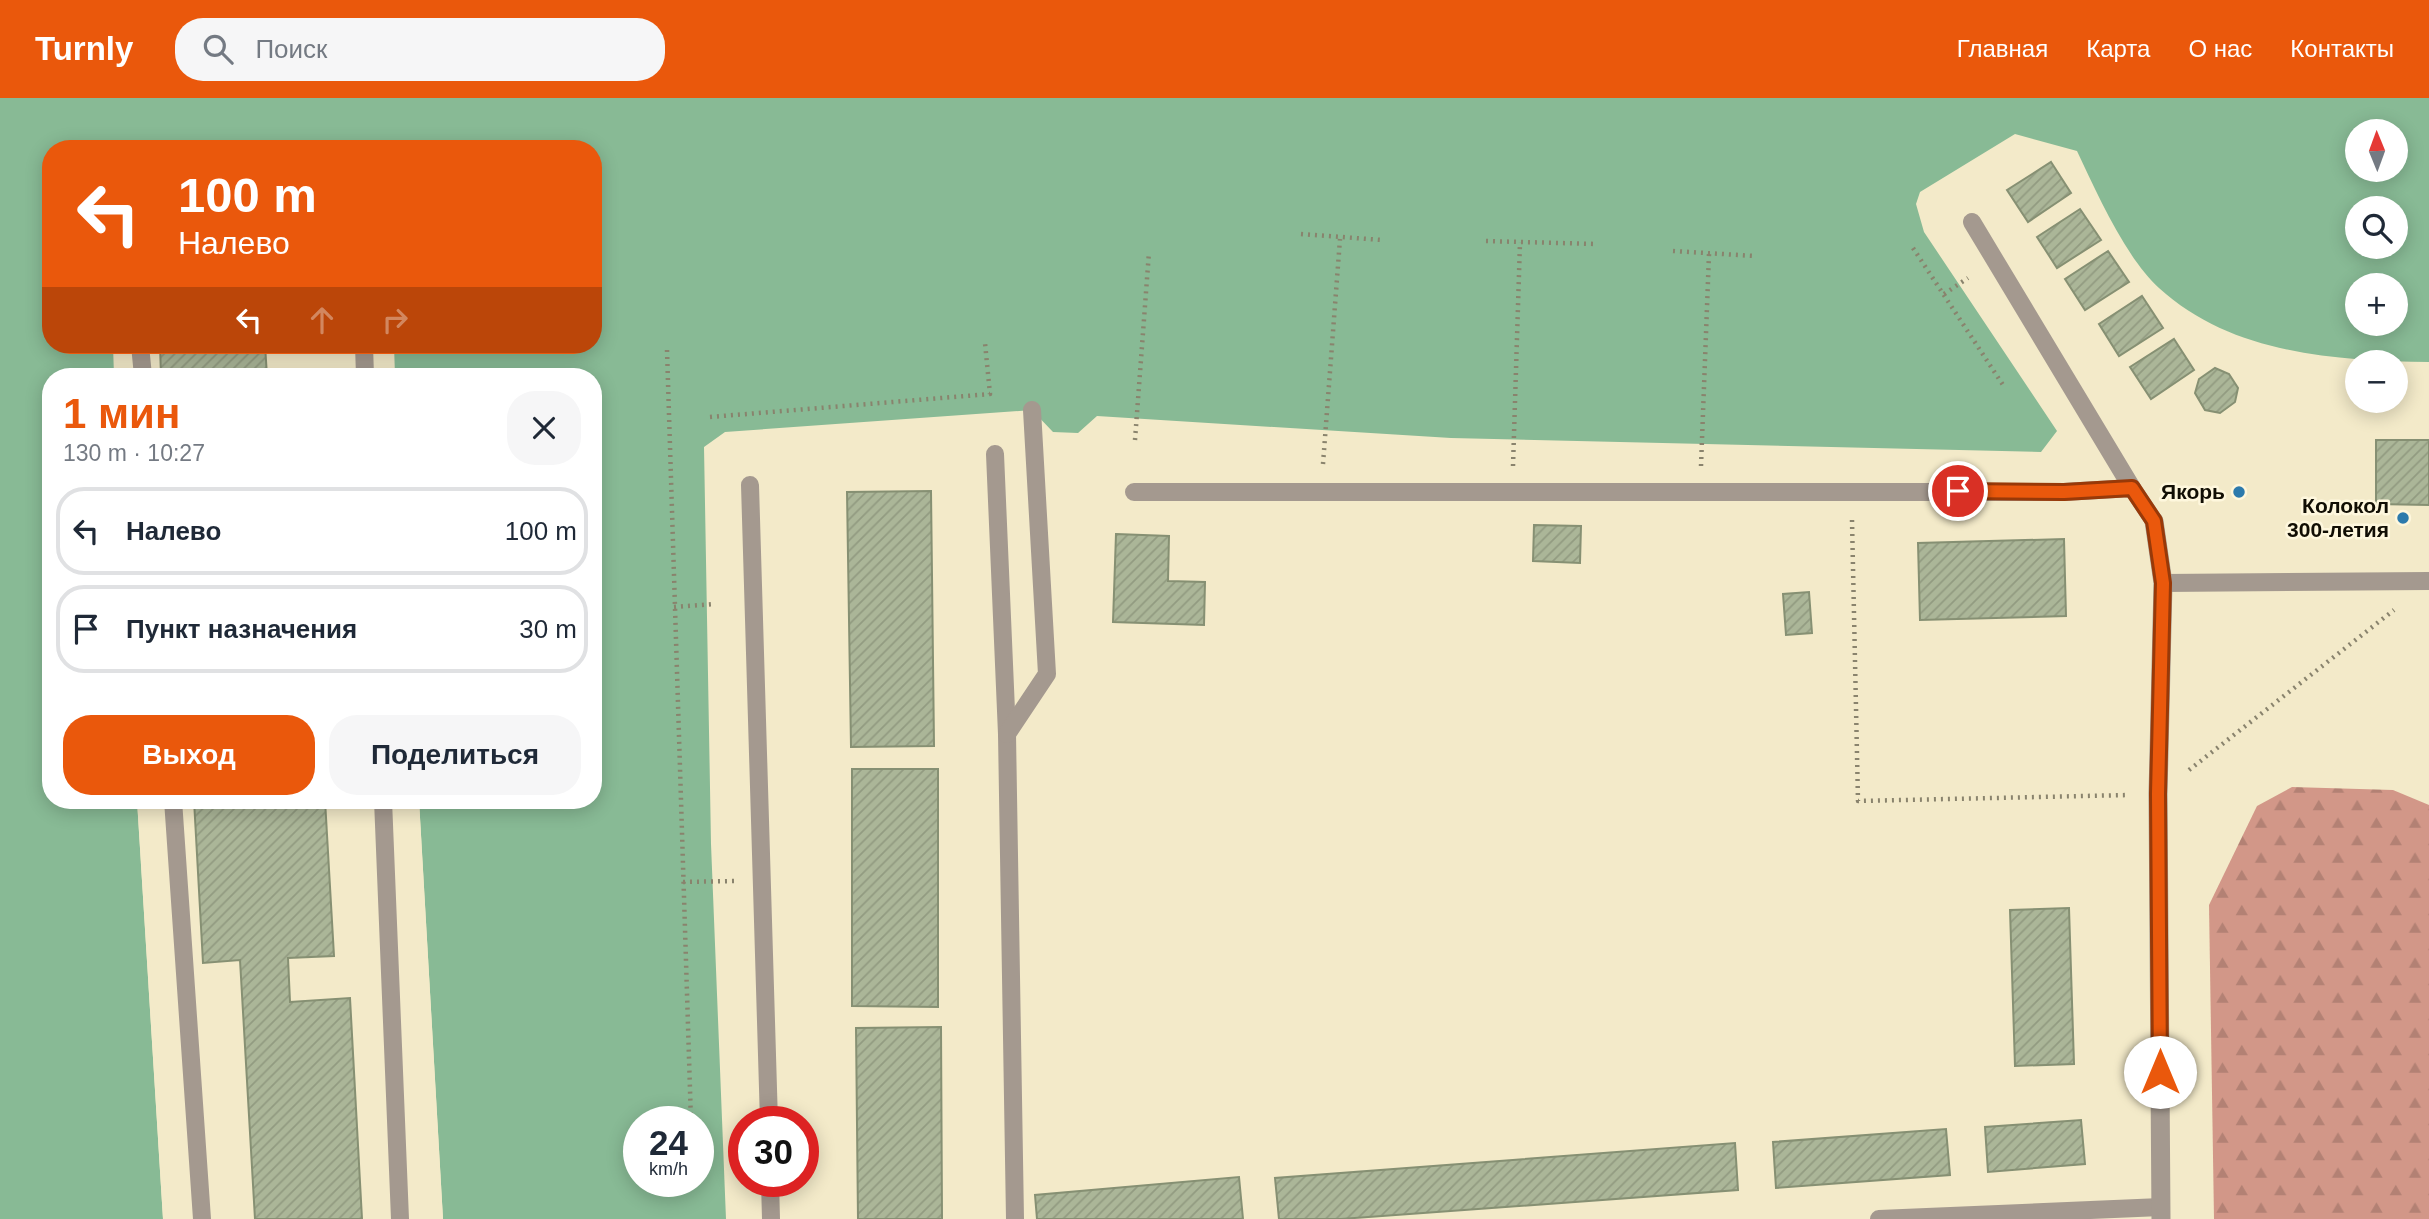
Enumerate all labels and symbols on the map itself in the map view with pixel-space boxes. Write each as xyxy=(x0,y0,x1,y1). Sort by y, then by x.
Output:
north arrow xyxy=(2345,119,2408,182)
pin xyxy=(1928,461,1988,521)
place label: Якорь xyxy=(2161,480,2225,503)
marker: Якорь xyxy=(2231,484,2247,500)
place label: Колокол 300-летия xyxy=(2287,494,2389,541)
marker: Колокол 300-летия xyxy=(2395,510,2411,526)
position arrow xyxy=(2123,1035,2197,1109)
speed limit sign: 30 xyxy=(728,1106,819,1197)

